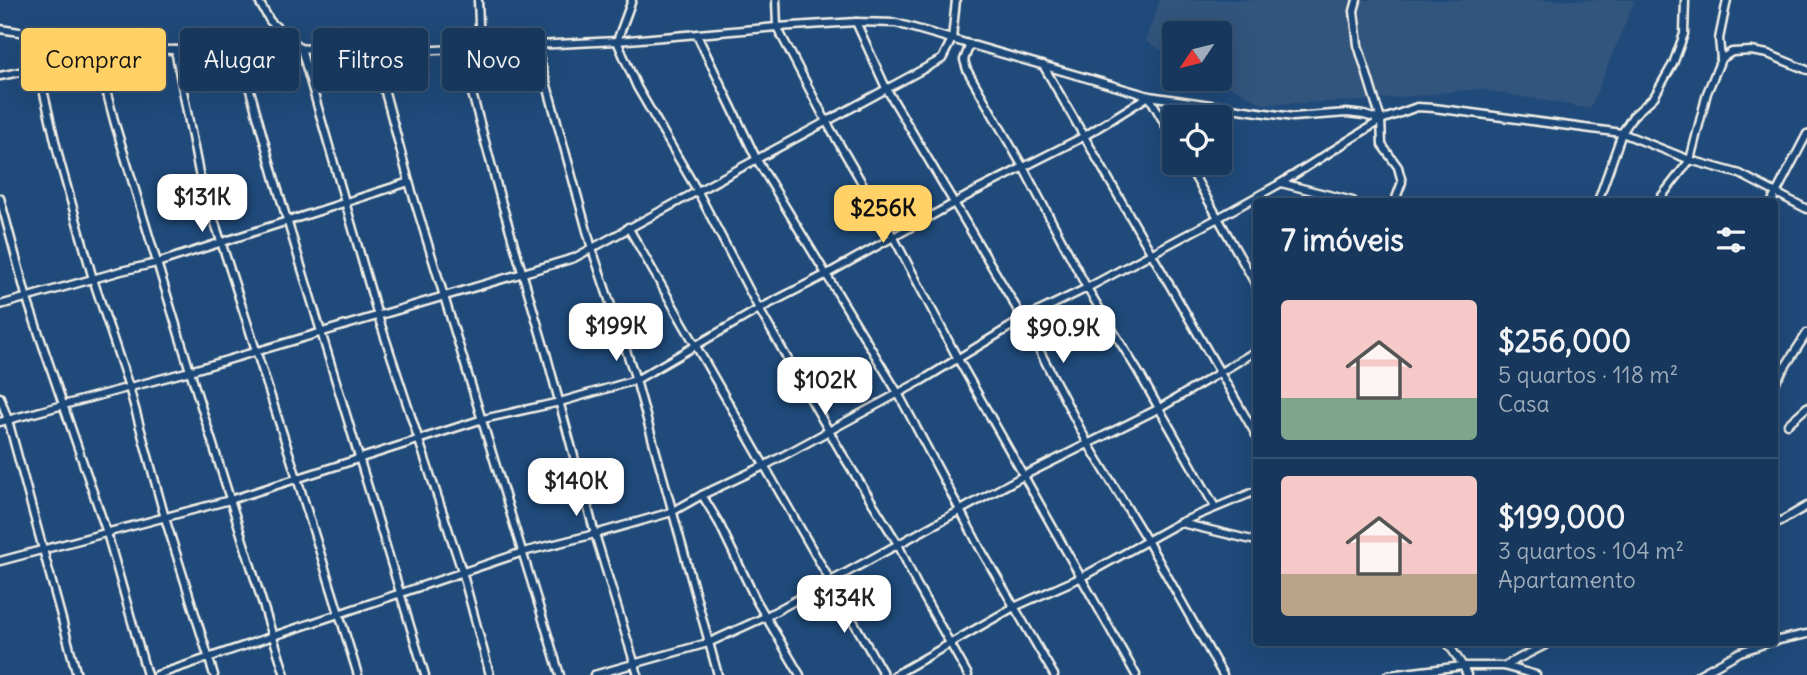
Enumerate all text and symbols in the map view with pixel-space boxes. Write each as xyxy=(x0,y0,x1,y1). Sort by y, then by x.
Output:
north arrow xyxy=(1162,21,1232,91)
map controls xyxy=(1162,21,1232,175)
chip: Comprar xyxy=(21,28,166,91)
chip: Alugar xyxy=(180,28,299,91)
chip: Filtros xyxy=(313,28,428,91)
chip: Novo xyxy=(442,28,545,91)
button: locate xyxy=(1162,105,1232,175)
pin: $131K xyxy=(153,174,251,234)
text: $131K xyxy=(173,182,231,211)
pin: $256K xyxy=(834,186,932,245)
text: $256K xyxy=(850,193,916,222)
text: 7 imóveis xyxy=(1281,221,1404,259)
icon: filters xyxy=(1712,221,1750,259)
pin: $199K xyxy=(567,304,665,363)
pin: $90.9K xyxy=(1006,306,1120,365)
text: $199K xyxy=(585,311,647,340)
text: $90.9K xyxy=(1026,313,1100,342)
text: $256,000 xyxy=(1498,322,1631,360)
icon: home xyxy=(1337,328,1421,412)
pin: $102K xyxy=(776,358,874,417)
text: 5 quartos · 118 m² xyxy=(1498,360,1678,389)
text: $102K xyxy=(793,365,857,394)
text: Casa xyxy=(1498,389,1550,418)
pin: $140K xyxy=(527,458,625,518)
text: $140K xyxy=(544,466,608,495)
text: $199,000 xyxy=(1498,498,1625,536)
icon: home xyxy=(1337,504,1421,588)
text: 3 quartos · 104 m² xyxy=(1498,536,1684,565)
text: Apartamento xyxy=(1498,565,1636,594)
pin: $134K xyxy=(795,576,893,635)
text: $134K xyxy=(813,583,875,612)

